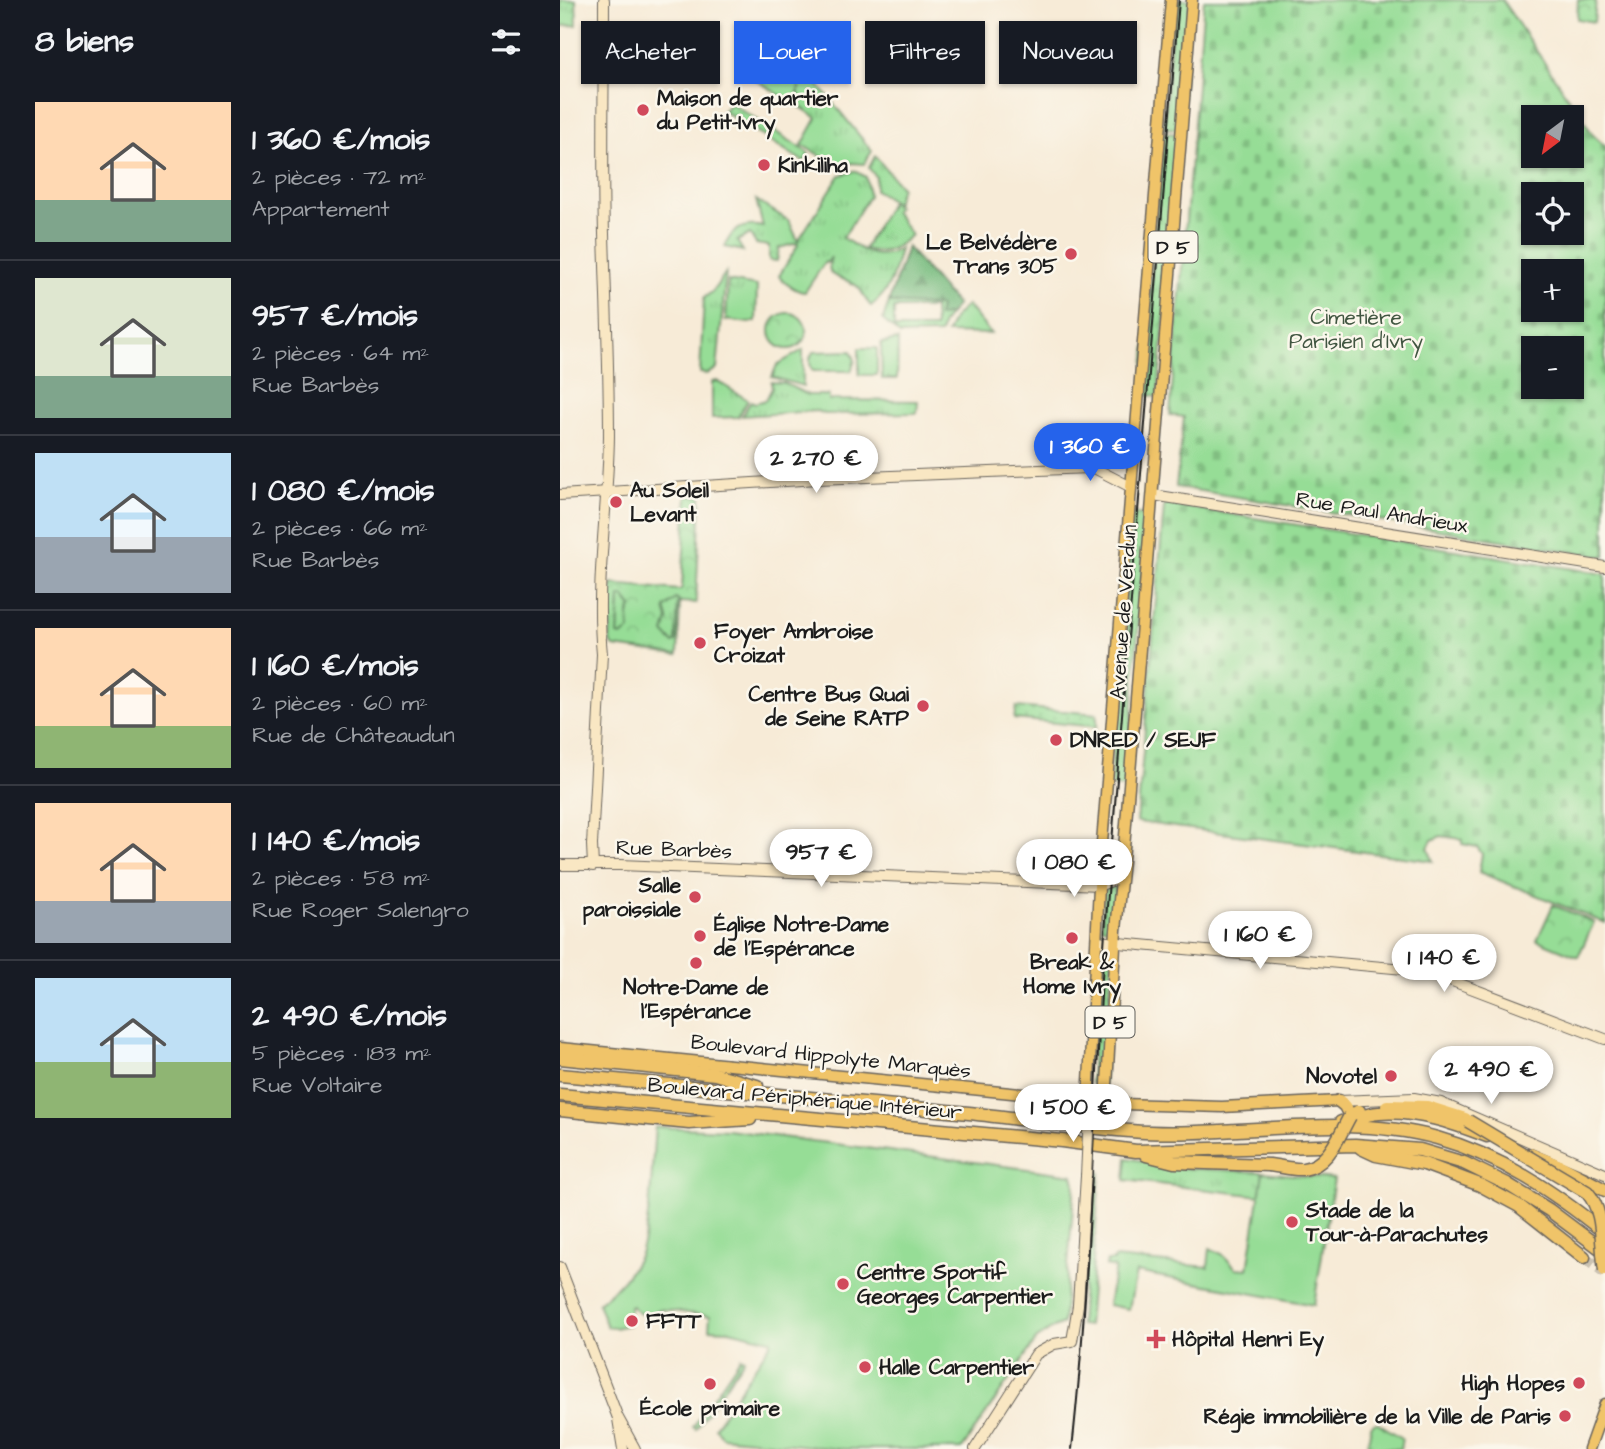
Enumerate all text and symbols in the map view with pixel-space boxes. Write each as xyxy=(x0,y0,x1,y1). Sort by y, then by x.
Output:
text: 8 biens xyxy=(35,21,134,63)
chip: Acheter xyxy=(581,21,720,84)
chip: Louer xyxy=(734,21,851,84)
chip: Filtres xyxy=(865,21,985,84)
chip: Nouveau xyxy=(999,21,1137,84)
icon: filters xyxy=(487,23,525,61)
place label: Maison de quartier du Petit-Ivry xyxy=(656,84,839,140)
marker: Maison de quartier du Petit-Ivry xyxy=(635,102,651,118)
north arrow xyxy=(1521,105,1584,168)
map controls xyxy=(1521,105,1584,399)
text: 1 360 €/mois xyxy=(252,119,430,161)
icon: home xyxy=(91,130,175,214)
place label: Kinkiliha xyxy=(778,151,848,180)
marker: Kinkiliha xyxy=(756,157,772,173)
text: 2 pièces · 72 m² xyxy=(252,161,426,193)
button: locate xyxy=(1521,182,1584,245)
text: Appartement xyxy=(252,193,390,225)
place label: Le Belvédère Trans 305 xyxy=(926,228,1058,281)
road number: D 5 xyxy=(1148,232,1198,262)
marker: Le Belvédère Trans 305 xyxy=(1063,246,1079,262)
button: + xyxy=(1521,259,1584,322)
text: 957 €/mois xyxy=(252,295,418,337)
park label: Cimetière Parisien d'Ivry xyxy=(1289,303,1424,358)
icon: home xyxy=(91,306,175,390)
button: − xyxy=(1521,336,1584,399)
text: 2 pièces · 64 m² xyxy=(252,337,429,369)
text: Rue Barbès xyxy=(252,369,379,401)
pin: 1 360 € xyxy=(1025,424,1155,483)
text: 1 360 € xyxy=(1050,430,1130,462)
pin: 2 270 € xyxy=(751,435,881,495)
text: 2 270 € xyxy=(770,442,862,474)
text: 1 080 €/mois xyxy=(252,470,435,512)
place label: Au Soleil Levant xyxy=(630,476,710,529)
icon: home xyxy=(91,481,175,565)
street label: Rue Paul Andrieux xyxy=(1294,485,1470,540)
marker: Au Soleil Levant xyxy=(608,494,624,510)
text: 2 pièces · 66 m² xyxy=(252,512,428,544)
street label: Avenue de Verdun xyxy=(1103,524,1144,700)
text: Rue Barbès xyxy=(252,544,379,576)
place label: Foyer Ambroise Croizat xyxy=(714,617,874,670)
marker: Foyer Ambroise Croizat xyxy=(692,635,708,651)
text: 1 160 €/mois xyxy=(252,645,419,687)
icon: home xyxy=(91,656,175,740)
place label: Centre Bus Quai de Seine RATP xyxy=(748,680,910,733)
text: 2 pièces · 60 m² xyxy=(252,687,428,719)
marker: Centre Bus Quai de Seine RATP xyxy=(915,698,931,714)
text: Rue de Châteaudun xyxy=(252,719,455,751)
place label: DNRED / SEJF xyxy=(1070,726,1216,755)
marker: DNRED / SEJF xyxy=(1048,732,1064,748)
text: 1 140 €/mois xyxy=(252,820,420,862)
pin: 957 € xyxy=(772,830,870,889)
icon: home xyxy=(91,831,175,915)
street label: Rue Barbès xyxy=(615,833,733,866)
text: 957 € xyxy=(785,836,857,868)
pin: 1 080 € xyxy=(1009,839,1139,899)
text: 1 080 € xyxy=(1032,846,1116,878)
text: 2 pièces · 58 m² xyxy=(252,862,430,894)
place label: Salle paroissiale xyxy=(582,871,682,925)
marker: Salle paroissiale xyxy=(687,889,703,905)
text: Rue Roger Salengro xyxy=(252,894,469,926)
place label: Église Notre-Dame de l'Espérance xyxy=(713,910,890,964)
pin: 1 160 € xyxy=(1195,912,1325,971)
text: 1 160 € xyxy=(1224,918,1296,950)
marker: Église Notre-Dame de l'Espérance xyxy=(692,928,708,944)
marker: Break & Home Ivry xyxy=(1064,930,1080,946)
pin: 1 140 € xyxy=(1379,934,1509,994)
text: 1 140 € xyxy=(1408,941,1480,973)
place label: Break & Home Ivry xyxy=(1023,948,1121,1004)
marker: Notre-Dame de l'Espérance xyxy=(688,955,704,971)
place label: Notre-Dame de l'Espérance xyxy=(623,973,769,1027)
text: 2 490 €/mois xyxy=(252,995,447,1037)
icon: home xyxy=(91,1006,175,1090)
road number: D 5 xyxy=(1086,1006,1134,1038)
street label: Boulevard Hippolyte Marquès xyxy=(689,1027,972,1088)
text: 5 pièces · 183 m² xyxy=(252,1037,432,1069)
pin: 2 490 € xyxy=(1426,1046,1556,1106)
text: 2 490 € xyxy=(1444,1053,1538,1085)
place label: Novotel xyxy=(1306,1062,1378,1091)
marker: Novotel xyxy=(1383,1068,1399,1084)
text: Rue Voltaire xyxy=(252,1069,382,1101)
street label: Boulevard Périphérique Intérieur xyxy=(647,1070,964,1128)
pin: 1 500 € xyxy=(1008,1084,1138,1144)
text: 1 500 € xyxy=(1031,1091,1115,1123)
place label: Stade de la Tour-à-Parachutes xyxy=(1305,1196,1488,1249)
marker: Stade de la Tour-à-Parachutes xyxy=(1284,1214,1300,1230)
place label: Centre Sportif Georges Carpentier xyxy=(857,1258,1053,1313)
marker: Centre Sportif Georges Carpentier xyxy=(835,1276,851,1292)
place label: FFTT xyxy=(646,1307,702,1336)
marker: FFTT xyxy=(624,1313,640,1329)
place label: Hôpital Henri Ey xyxy=(1172,1325,1324,1357)
marker: Hôpital Henri Ey xyxy=(1146,1329,1166,1349)
place label: Halle Carpentier xyxy=(879,1353,1034,1383)
marker: Halle Carpentier xyxy=(857,1359,873,1375)
place label: High Hopes xyxy=(1461,1369,1565,1400)
marker: High Hopes xyxy=(1571,1375,1587,1391)
marker: École primaire xyxy=(702,1376,718,1392)
place label: École primaire xyxy=(640,1394,781,1424)
place label: Régie immobilière de la Ville de Paris xyxy=(1203,1402,1551,1433)
marker: Régie immobilière de la Ville de Paris xyxy=(1557,1408,1573,1424)

